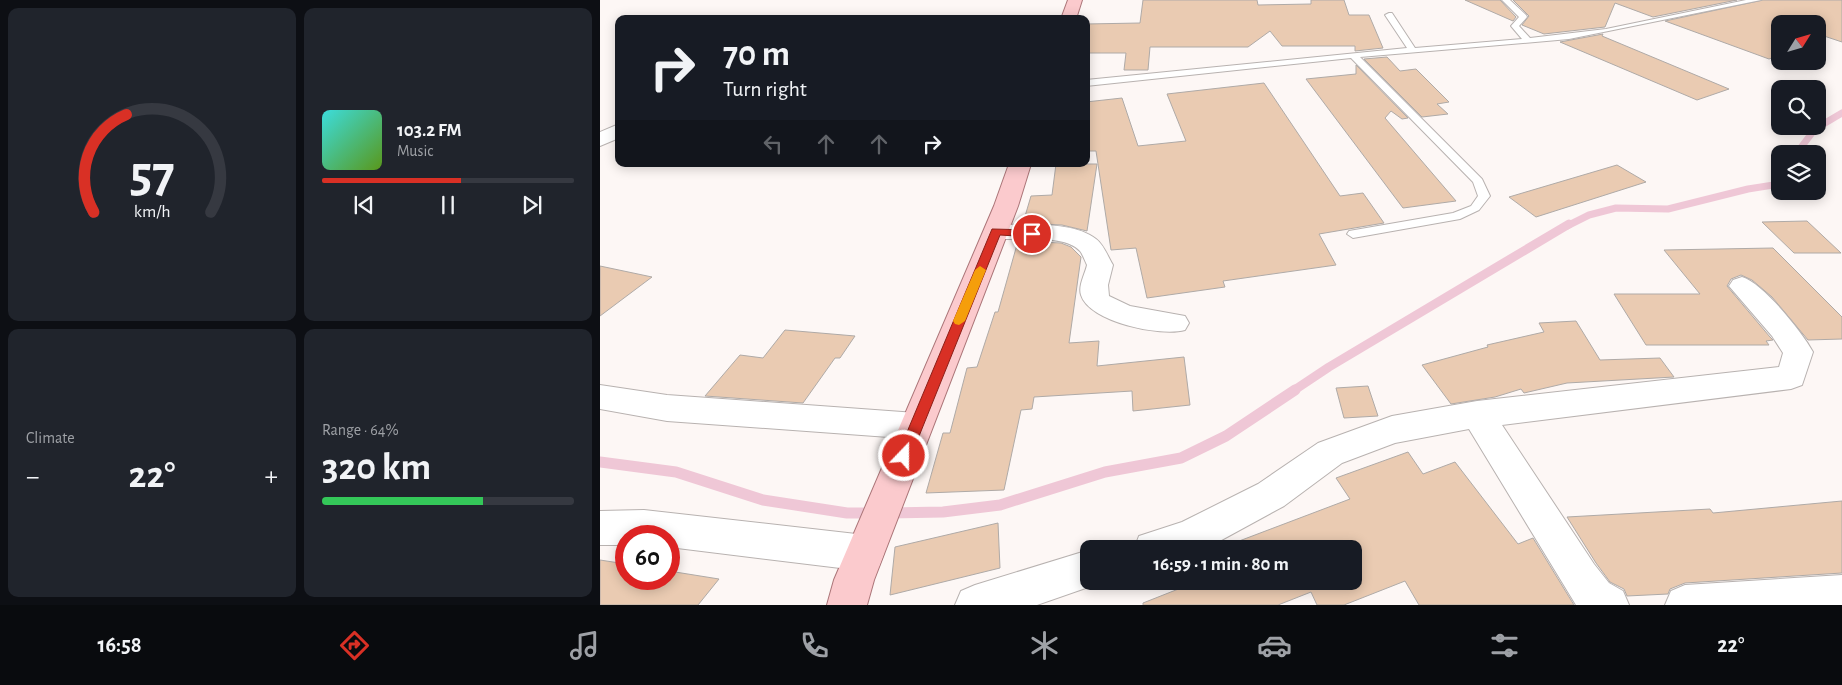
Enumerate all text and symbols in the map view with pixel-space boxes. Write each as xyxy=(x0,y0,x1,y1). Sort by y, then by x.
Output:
north arrow xyxy=(1771,15,1826,70)
map controls xyxy=(1771,15,1826,200)
icon: right xyxy=(640,35,705,100)
text: 70 m xyxy=(723,37,790,72)
text: Turn right xyxy=(723,78,807,100)
button: search xyxy=(1771,80,1826,135)
text: 103.2 FM xyxy=(397,121,462,140)
icon: left xyxy=(759,130,787,158)
icon: ahead xyxy=(812,130,840,158)
icon: ahead xyxy=(865,130,893,158)
icon: right xyxy=(918,130,946,158)
text: Music xyxy=(397,143,433,159)
button: layers xyxy=(1771,145,1826,200)
text: 57 xyxy=(130,149,174,201)
icon: previous xyxy=(350,191,378,219)
icon: pause xyxy=(434,191,462,219)
icon: next xyxy=(518,191,546,219)
text: km/h xyxy=(134,203,170,221)
pin xyxy=(1011,213,1053,255)
icon: arrive xyxy=(1018,220,1046,248)
text: Range · 64% xyxy=(322,422,399,438)
position arrow xyxy=(877,429,929,481)
text: Climate xyxy=(26,430,75,446)
text: 320 km xyxy=(322,449,431,487)
text: 22° xyxy=(129,457,175,495)
text: − xyxy=(26,463,39,491)
text: + xyxy=(265,463,278,491)
speed limit sign: 60 xyxy=(615,525,680,590)
text: 16:59 · 1 min · 80 m xyxy=(1153,555,1289,574)
icon: directions xyxy=(337,628,372,663)
icon: music xyxy=(567,628,602,663)
icon: phone xyxy=(797,628,832,663)
icon: climate xyxy=(1027,628,1062,663)
icon: car xyxy=(1257,628,1292,663)
icon: filters xyxy=(1487,628,1522,663)
text: 16:58 xyxy=(98,634,141,656)
text: 22° xyxy=(1717,634,1744,656)

